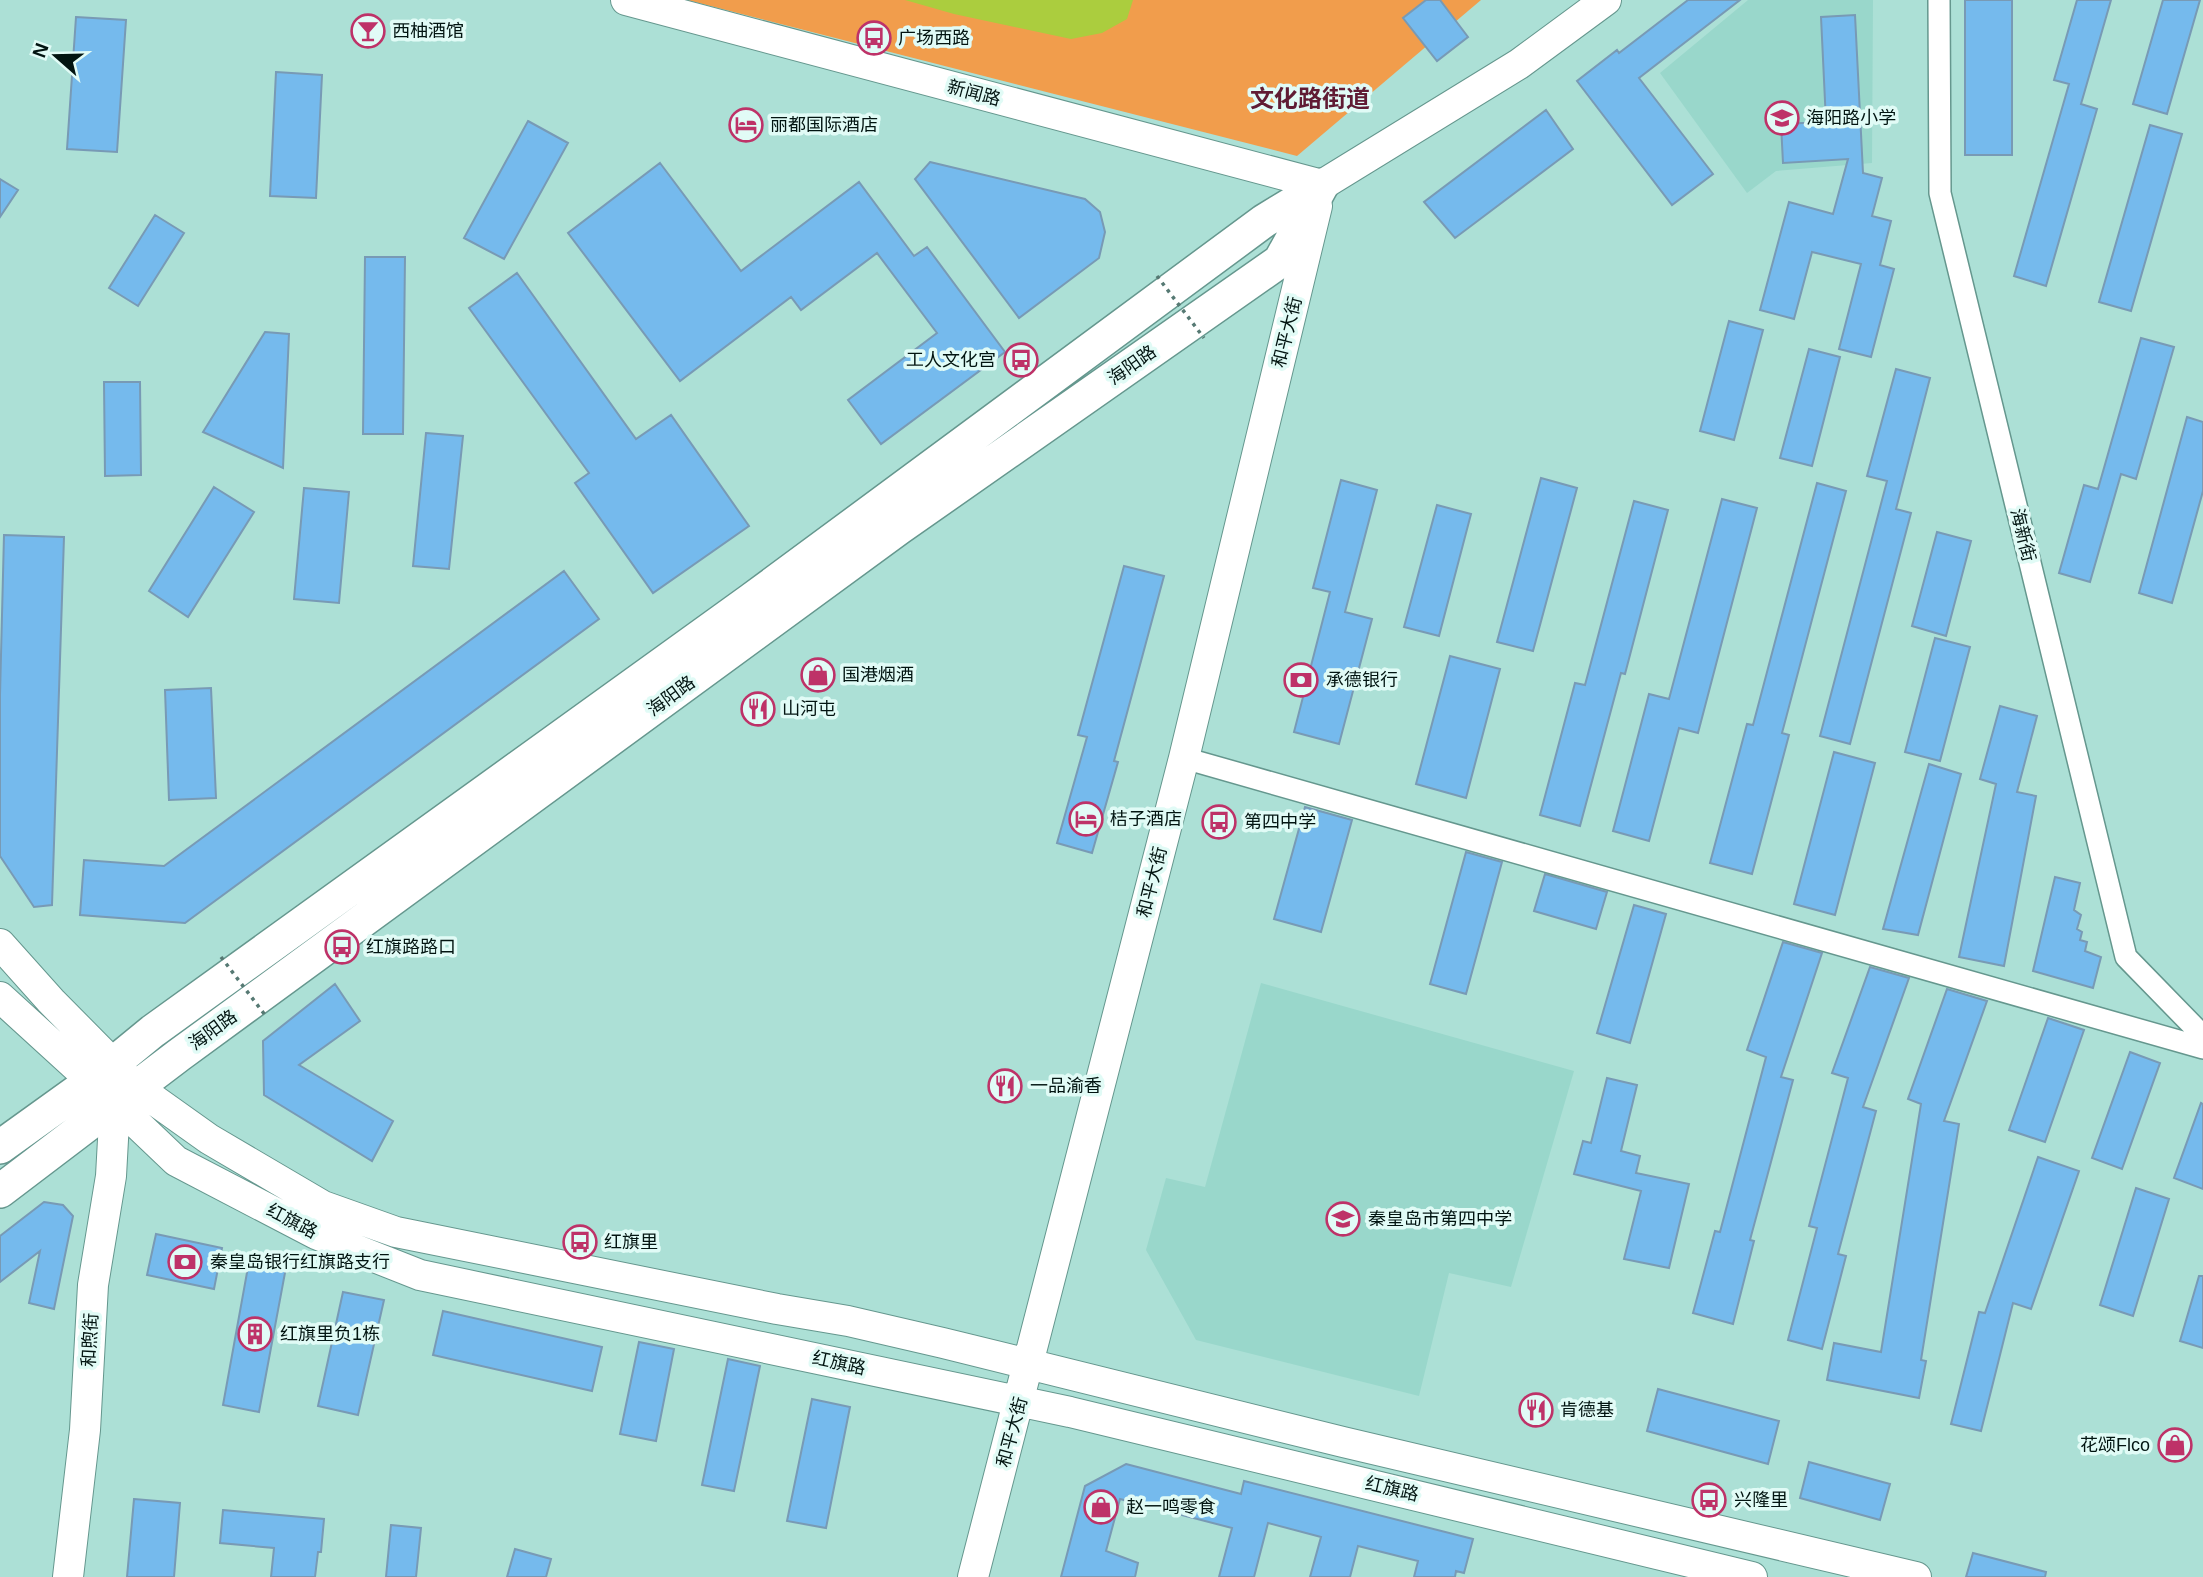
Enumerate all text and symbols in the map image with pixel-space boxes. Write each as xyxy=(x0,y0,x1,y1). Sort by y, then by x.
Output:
bar icon: 西柚酒馆 xyxy=(349,12,387,50)
bus stop icon: 广场西路 xyxy=(855,19,893,57)
north arrow xyxy=(21,21,91,91)
place label: 西柚酒馆 xyxy=(392,21,464,41)
place label: 广场西路 xyxy=(898,28,970,48)
text: N xyxy=(28,40,53,60)
street label: 新闻路 xyxy=(945,76,1003,110)
district label: 文化路街道 xyxy=(1250,85,1370,112)
school or university icon: 海阳路小学 xyxy=(1763,99,1801,137)
hotel icon: 丽都国际酒店 xyxy=(727,106,765,144)
place label: 海阳路小学 xyxy=(1806,108,1896,128)
place label: 丽都国际酒店 xyxy=(770,115,878,135)
street label: 和平大街 xyxy=(1269,295,1305,369)
bus stop icon: 工人文化宫 xyxy=(1002,341,1040,379)
street label: 海阳路 xyxy=(1104,341,1160,389)
place label: 工人文化宫 xyxy=(906,350,996,370)
street label: 海新街 xyxy=(2007,506,2039,564)
shop icon: 国港烟酒 xyxy=(799,656,837,694)
bank icon: 承德银行 xyxy=(1282,661,1320,699)
place label: 国港烟酒 xyxy=(842,665,914,685)
place label: 承德银行 xyxy=(1326,670,1398,690)
street label: 海阳路 xyxy=(643,672,699,720)
restaurant icon: 山河屯 xyxy=(739,690,777,728)
place label: 山河屯 xyxy=(782,699,836,719)
hotel icon: 桔子酒店 xyxy=(1067,800,1105,838)
bus stop icon: 第四中学 xyxy=(1200,803,1238,841)
place label: 桔子酒店 xyxy=(1110,809,1182,829)
place label: 第四中学 xyxy=(1244,812,1316,832)
street label: 和平大街 xyxy=(1134,845,1170,919)
bus stop icon: 红旗路路口 xyxy=(323,928,361,966)
place label: 红旗路路口 xyxy=(366,937,456,957)
street label: 海阳路 xyxy=(185,1006,241,1054)
restaurant icon: 一品渝香 xyxy=(986,1067,1024,1105)
place label: 一品渝香 xyxy=(1030,1076,1102,1096)
street label: 红旗路 xyxy=(263,1200,321,1242)
school or university icon: 秦皇岛市第四中学 xyxy=(1324,1200,1362,1238)
place label: 秦皇岛市第四中学 xyxy=(1368,1209,1512,1229)
bus stop icon: 红旗里 xyxy=(561,1223,599,1261)
place label: 红旗里 xyxy=(604,1232,658,1252)
bank icon: 秦皇岛银行红旗路支行 xyxy=(166,1243,204,1281)
place label: 秦皇岛银行红旗路支行 xyxy=(210,1252,390,1272)
street label: 和煦街 xyxy=(79,1313,101,1367)
building icon: 红旗里负1栋 xyxy=(236,1315,274,1353)
place label: 红旗里负1栋 xyxy=(280,1324,380,1344)
street label: 红旗路 xyxy=(811,1348,867,1378)
restaurant icon: 肯德基 xyxy=(1517,1391,1555,1429)
street label: 和平大街 xyxy=(993,1395,1031,1469)
place label: 肯德基 xyxy=(1560,1400,1614,1420)
shop icon: 花颂Flco xyxy=(2156,1426,2194,1464)
place label: 花颂Flco xyxy=(2080,1435,2150,1455)
street label: 红旗路 xyxy=(1363,1473,1421,1505)
bus stop icon: 兴隆里 xyxy=(1690,1481,1728,1519)
shop icon: 赵一鸣零食 xyxy=(1082,1488,1120,1526)
place label: 兴隆里 xyxy=(1734,1490,1788,1510)
place label: 赵一鸣零食 xyxy=(1126,1497,1216,1517)

